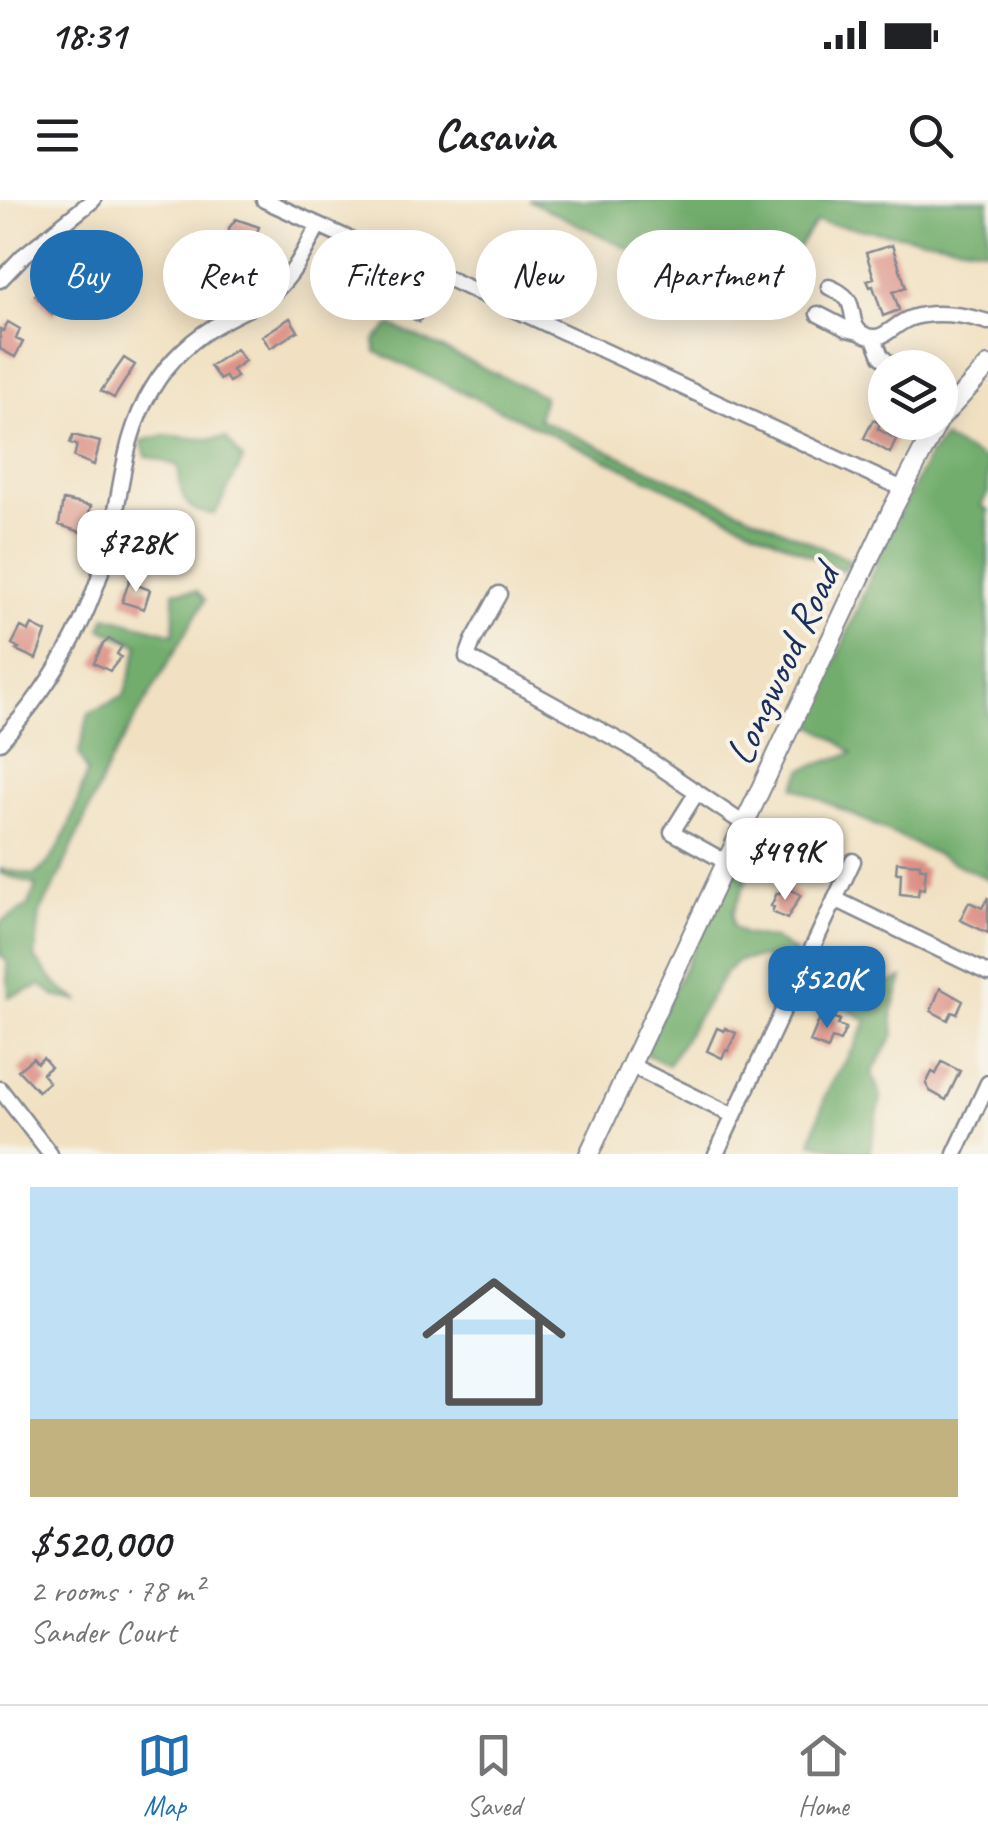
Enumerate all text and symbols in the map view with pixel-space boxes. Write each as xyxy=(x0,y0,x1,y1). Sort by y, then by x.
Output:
text: 18:31 xyxy=(50,12,126,59)
text: Casavia xyxy=(434,107,554,164)
icon: menu xyxy=(30,108,85,163)
icon: search xyxy=(903,108,958,163)
chip: Buy xyxy=(30,230,143,320)
chip: Rent xyxy=(163,230,290,320)
chip: Filters xyxy=(310,230,456,320)
chip: New xyxy=(476,230,597,320)
chip: Apartment xyxy=(617,230,816,320)
map controls xyxy=(868,350,958,440)
button: layers xyxy=(868,350,958,440)
pin: $728K xyxy=(66,510,206,595)
text: $728K xyxy=(99,522,173,563)
street label: Longwood Road xyxy=(713,550,855,773)
pin: $499K xyxy=(715,818,855,903)
text: $499K xyxy=(748,830,822,871)
pin: $520K xyxy=(757,946,897,1031)
text: $520K xyxy=(790,958,864,999)
icon: home xyxy=(404,1252,584,1432)
text: $520,000 xyxy=(30,1517,170,1570)
text: 2 rooms · 78 m² xyxy=(30,1570,203,1611)
text: Sander Court xyxy=(30,1611,176,1652)
tab: Map xyxy=(137,1728,192,1823)
tab: Saved xyxy=(466,1728,521,1823)
tab: Home xyxy=(796,1728,851,1823)

